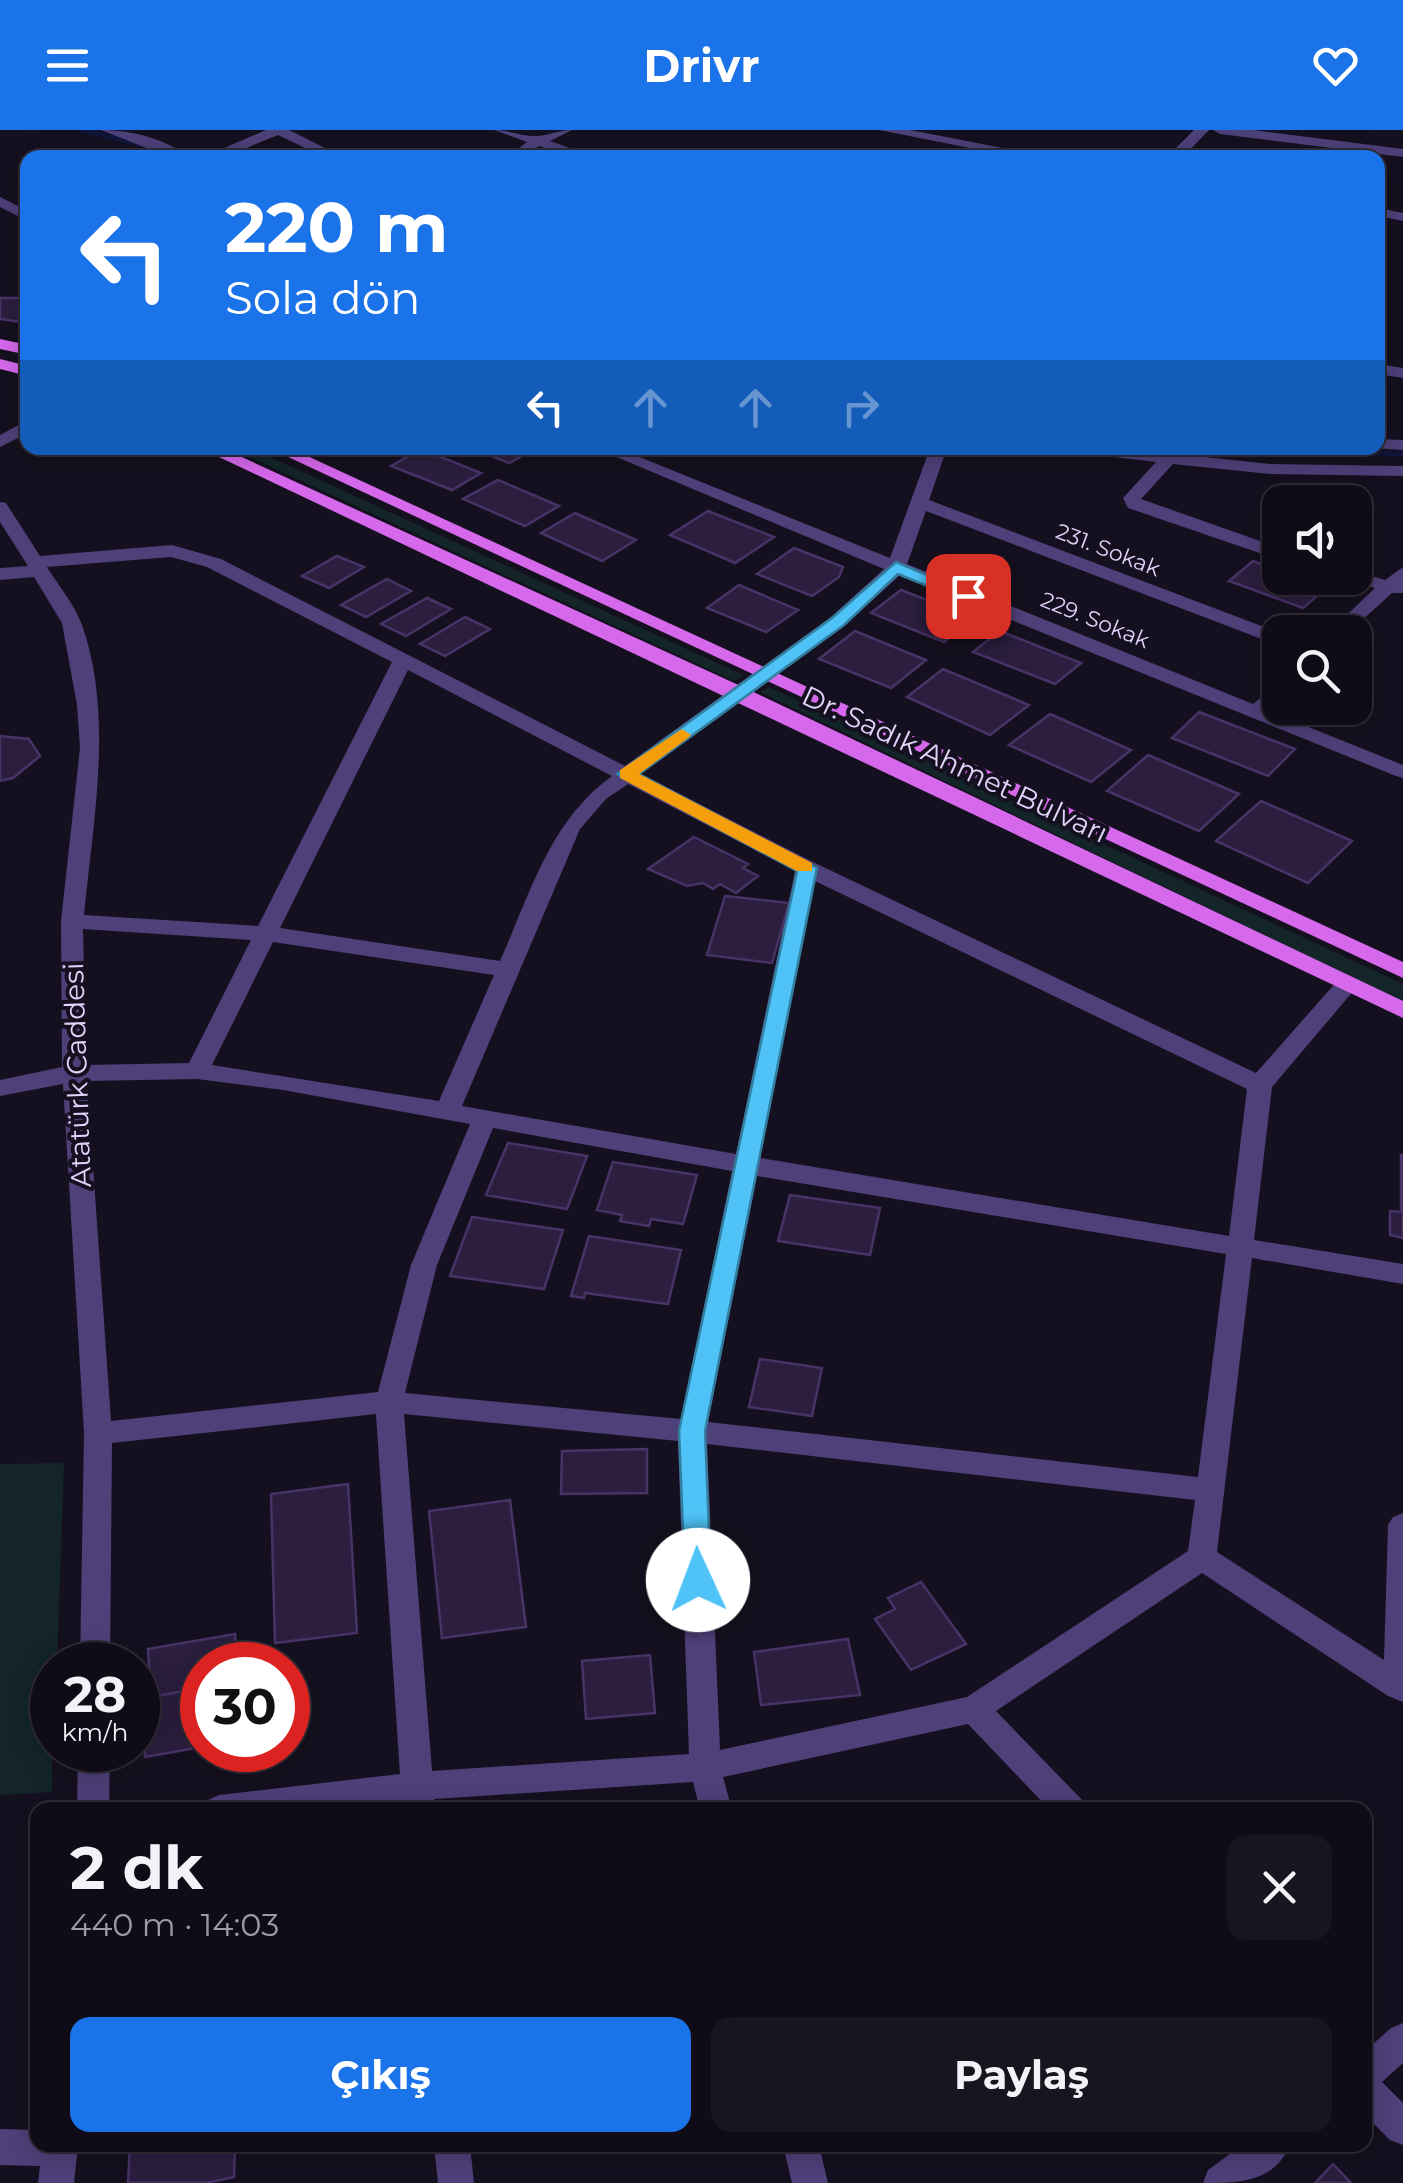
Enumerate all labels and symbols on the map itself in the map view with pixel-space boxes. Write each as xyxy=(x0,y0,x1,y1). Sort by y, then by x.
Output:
street label: 231. Sokak xyxy=(1052,518,1165,583)
pin xyxy=(926,554,1011,639)
street label: 229. Sokak xyxy=(1037,586,1154,654)
street label: Dr. Sadık Ahmet Bulvarı xyxy=(797,678,1113,850)
street label: Atatürk Caddesi xyxy=(56,962,98,1188)
position arrow xyxy=(646,1528,750,1632)
speed limit sign: 30 xyxy=(180,1642,310,1772)

